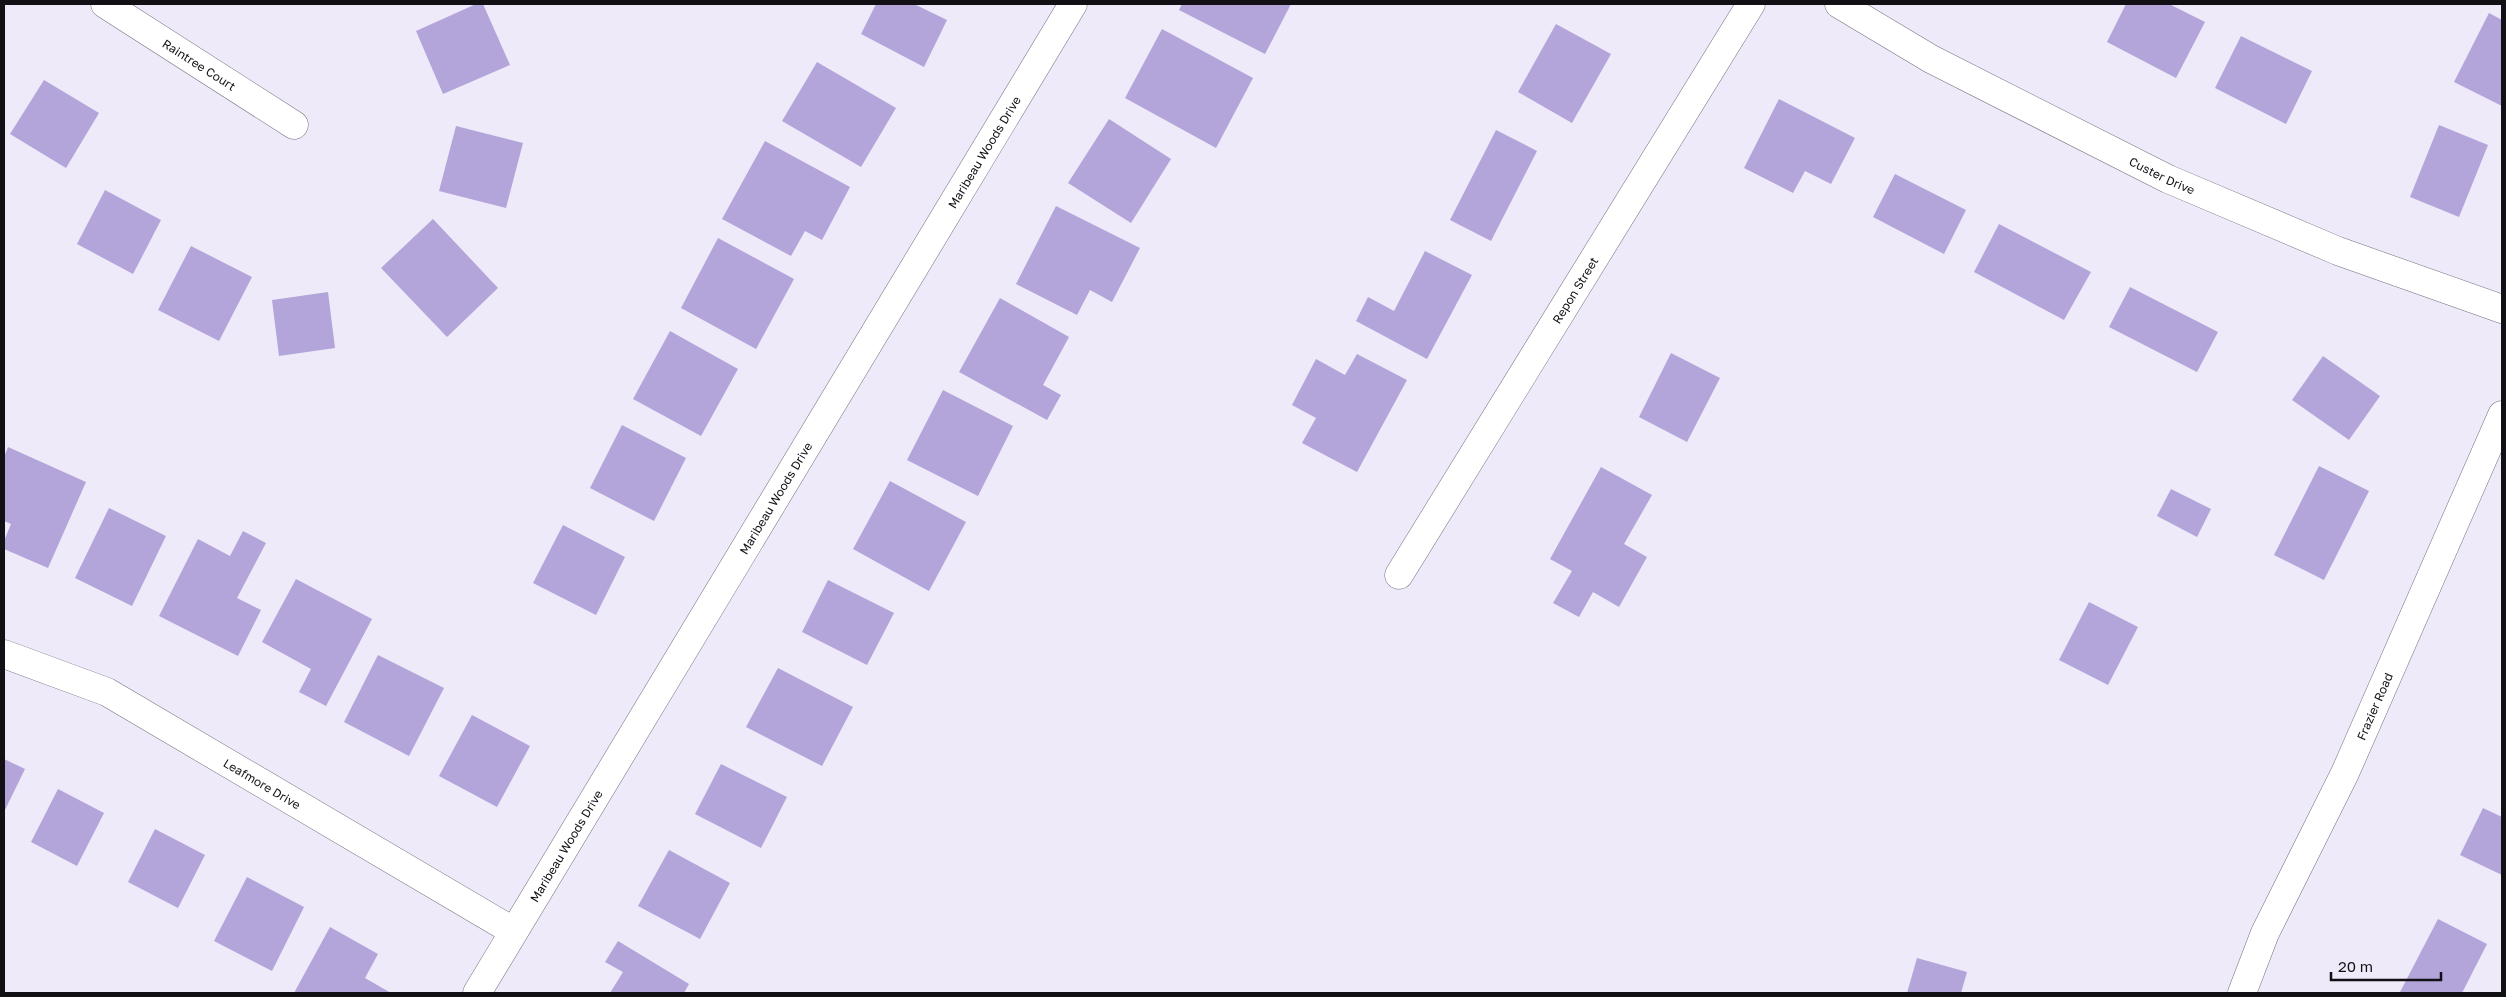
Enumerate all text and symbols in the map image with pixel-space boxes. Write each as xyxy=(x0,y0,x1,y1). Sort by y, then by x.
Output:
street label: Raintree Court xyxy=(160,35,239,93)
street label: Maribeau Woods Drive xyxy=(944,93,1023,211)
street label: Custer Drive xyxy=(2127,153,2197,197)
street label: Repon Street xyxy=(1549,254,1601,326)
street label: Maribeau Woods Drive xyxy=(736,439,815,557)
street label: Frazier Road xyxy=(2353,670,2396,742)
street label: Leafmore Drive xyxy=(221,755,304,812)
street label: Maribeau Woods Drive xyxy=(526,787,605,905)
scale bar xyxy=(2331,950,2441,982)
text: 20 m xyxy=(2338,957,2373,975)

